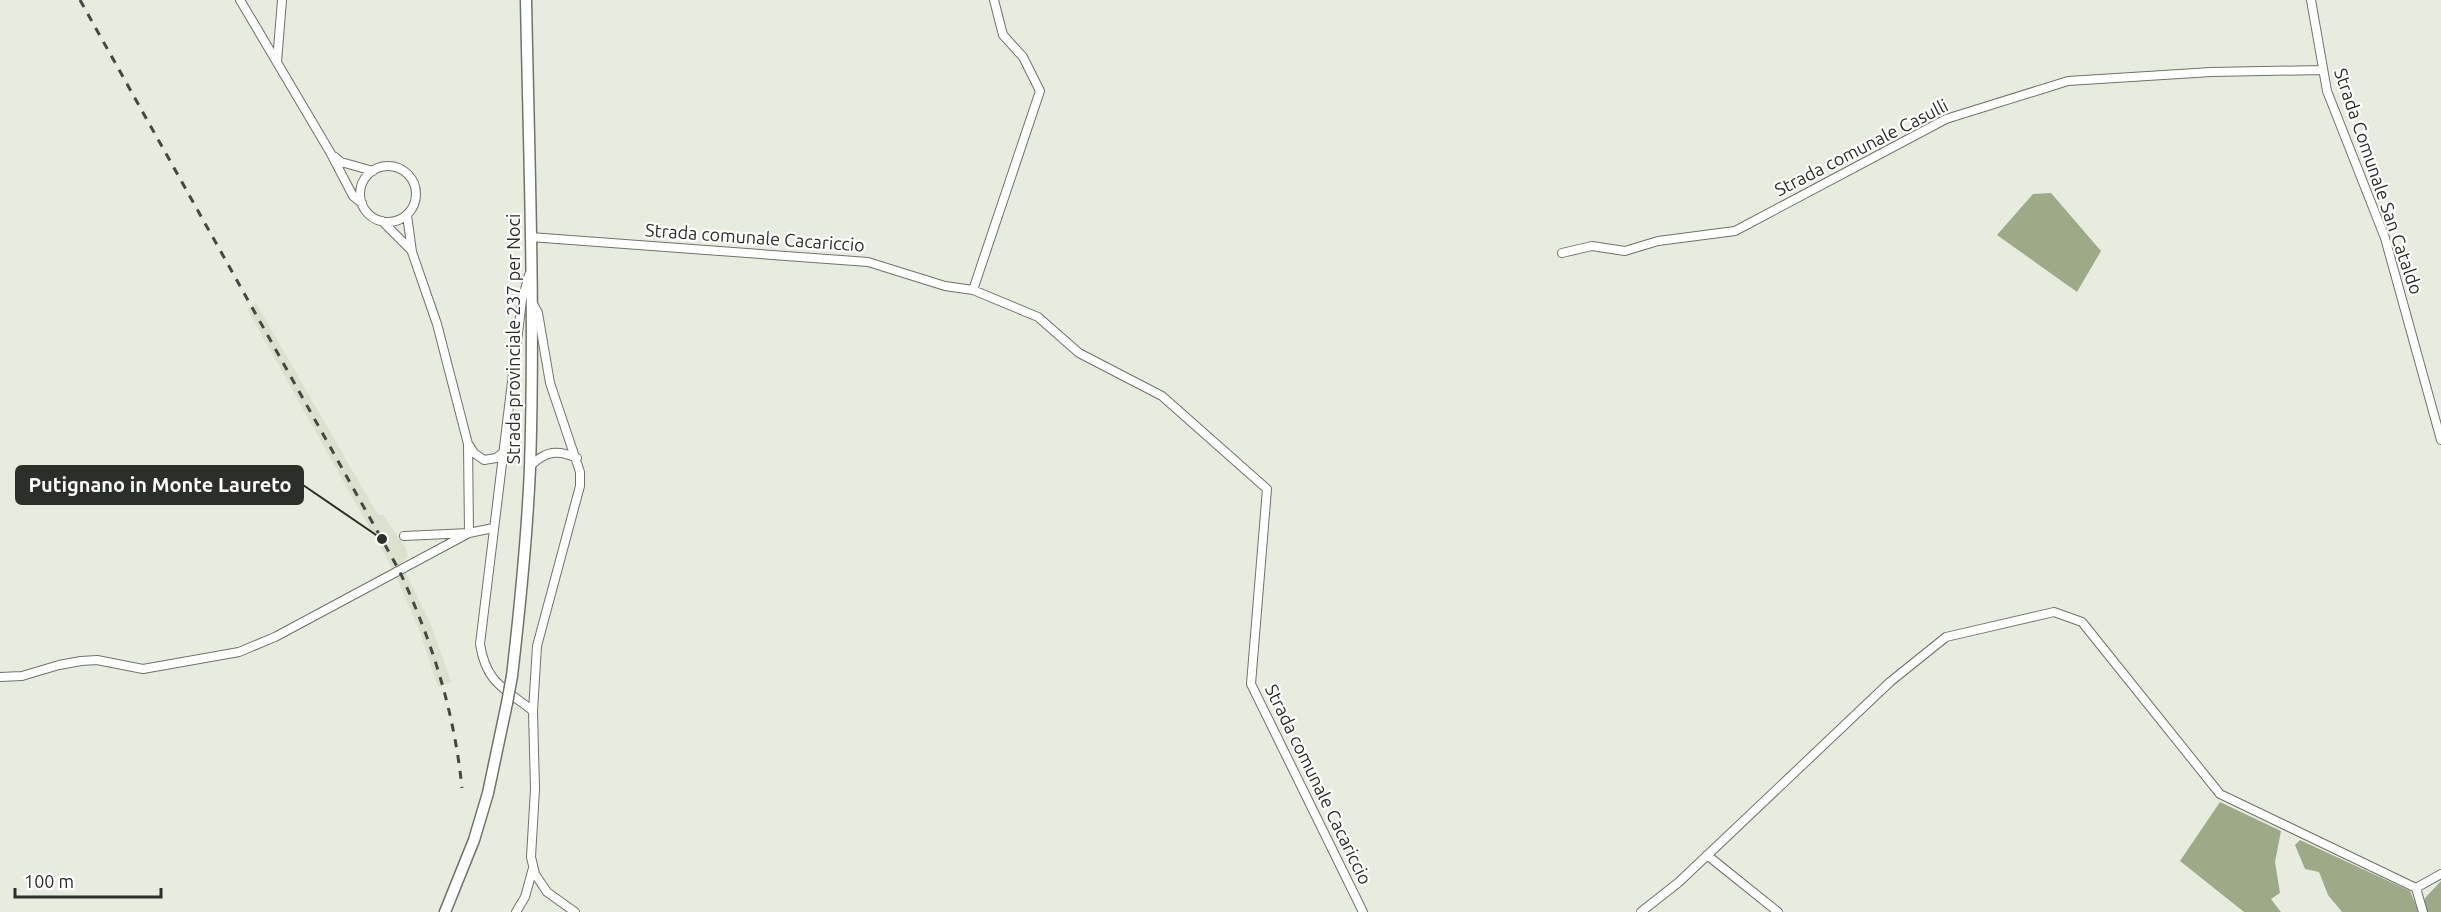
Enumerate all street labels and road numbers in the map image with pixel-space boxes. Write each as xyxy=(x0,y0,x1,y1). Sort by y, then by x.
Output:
street label: Strada Comunale San Cataldo xyxy=(2331,65,2427,297)
street label: Strada comunale Casulli xyxy=(1771,95,1951,199)
street label: Strada provinciale 237 per Noci xyxy=(503,214,523,464)
street label: Strada comunale Cacariccio xyxy=(645,219,865,255)
street label: Strada comunale Cacariccio xyxy=(1262,681,1376,887)

